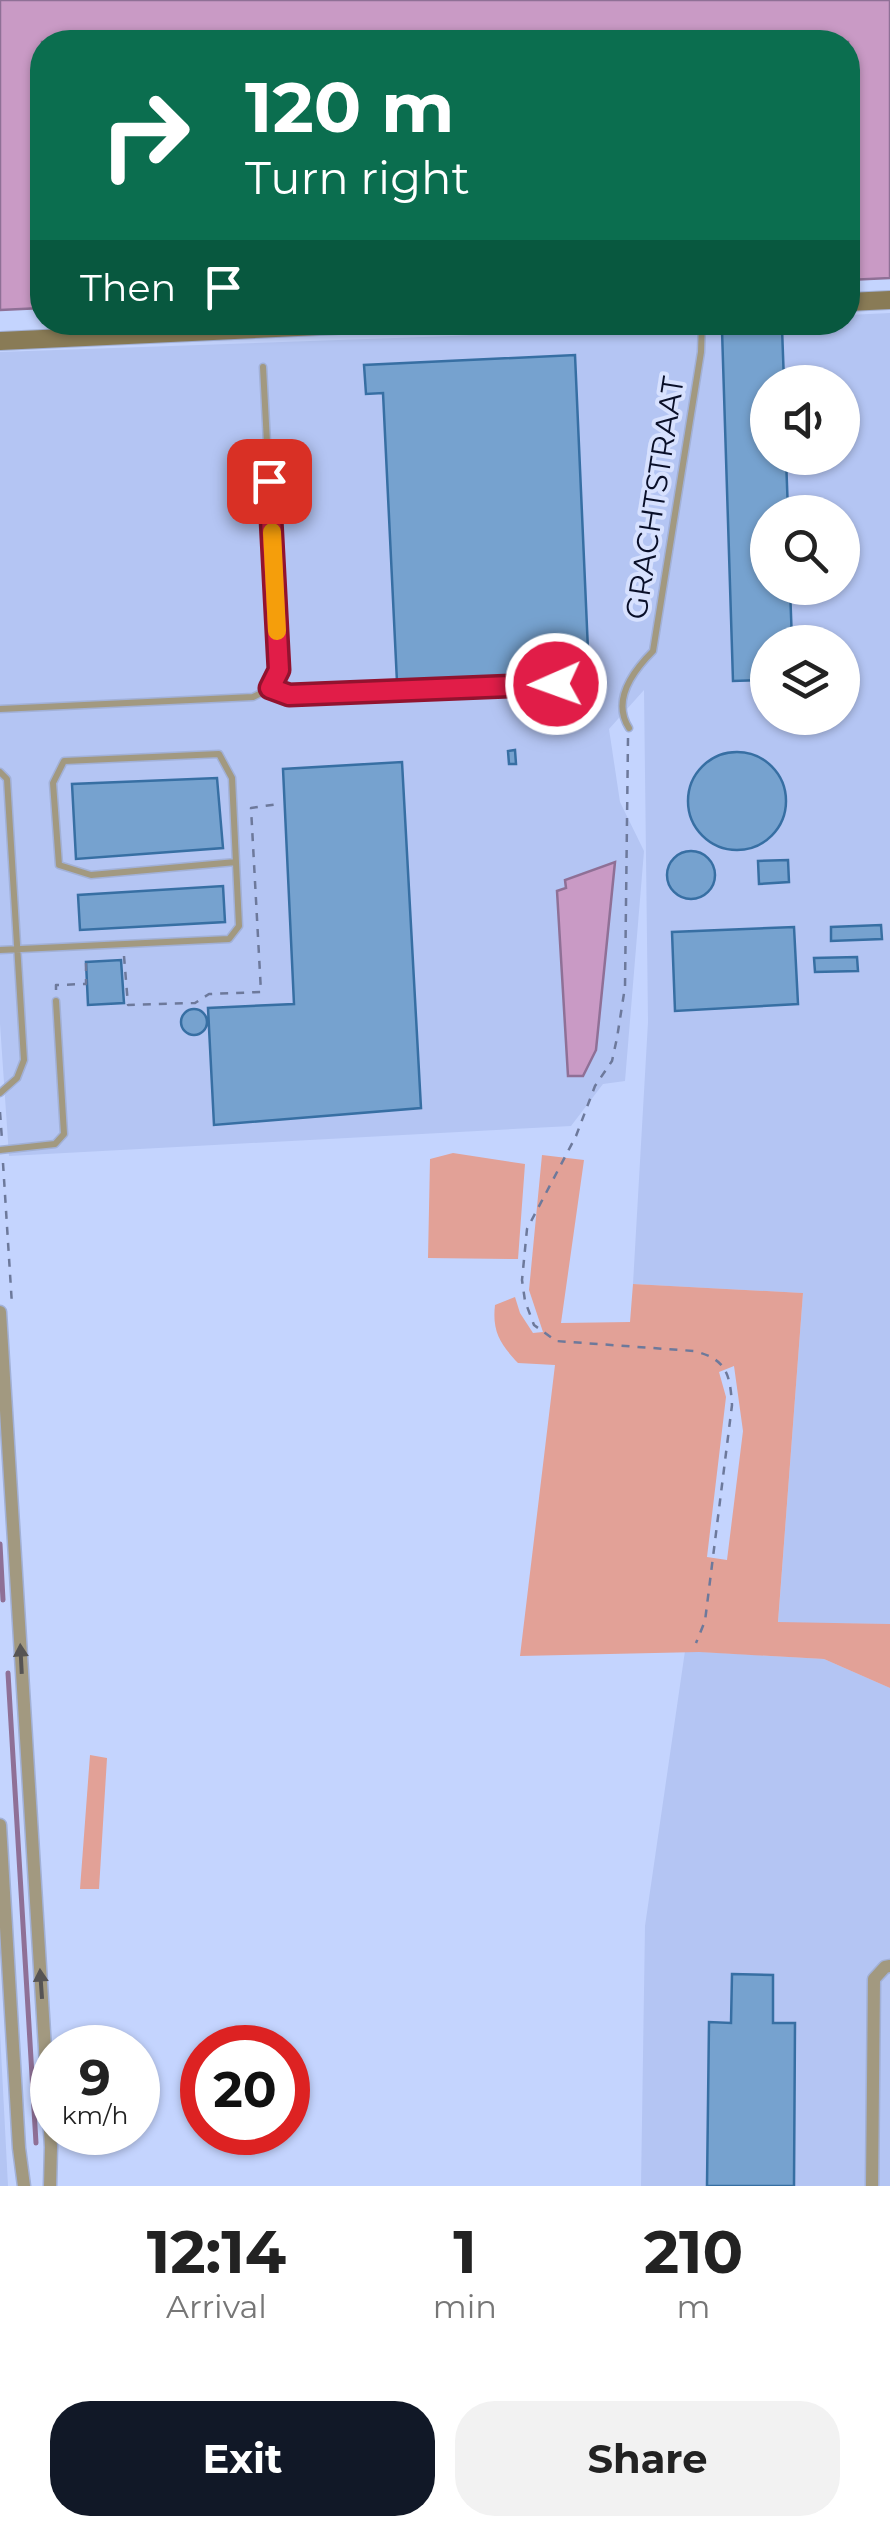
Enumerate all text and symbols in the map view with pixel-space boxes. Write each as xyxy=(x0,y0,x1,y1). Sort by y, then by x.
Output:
text: 120 m xyxy=(245,64,455,150)
icon: right xyxy=(80,70,210,200)
text: Turn right xyxy=(245,150,470,205)
icon: arrive xyxy=(196,260,251,315)
text: Then xyxy=(80,264,176,311)
map controls xyxy=(750,365,860,735)
button: sound xyxy=(750,365,860,475)
street label: GRACHTSTRAAT xyxy=(617,373,692,622)
pin xyxy=(227,439,312,524)
icon: arrive xyxy=(242,454,297,509)
button: search xyxy=(750,495,860,605)
button: layers xyxy=(750,625,860,735)
position arrow xyxy=(504,632,608,736)
one-way arrow xyxy=(13,1643,29,1675)
one-way arrow xyxy=(33,1967,49,1999)
speed limit sign: 20 xyxy=(180,2025,310,2155)
text: 9 xyxy=(79,2047,111,2108)
text: km/h xyxy=(62,2100,128,2130)
text: 12:14 xyxy=(147,2215,286,2288)
text: 1 xyxy=(453,2215,477,2288)
text: 210 xyxy=(644,2215,743,2288)
text: Arrival xyxy=(166,2287,267,2326)
text: min xyxy=(433,2287,497,2326)
text: m xyxy=(677,2287,710,2326)
button: Exit xyxy=(50,2401,435,2516)
button: Share xyxy=(455,2401,840,2516)

